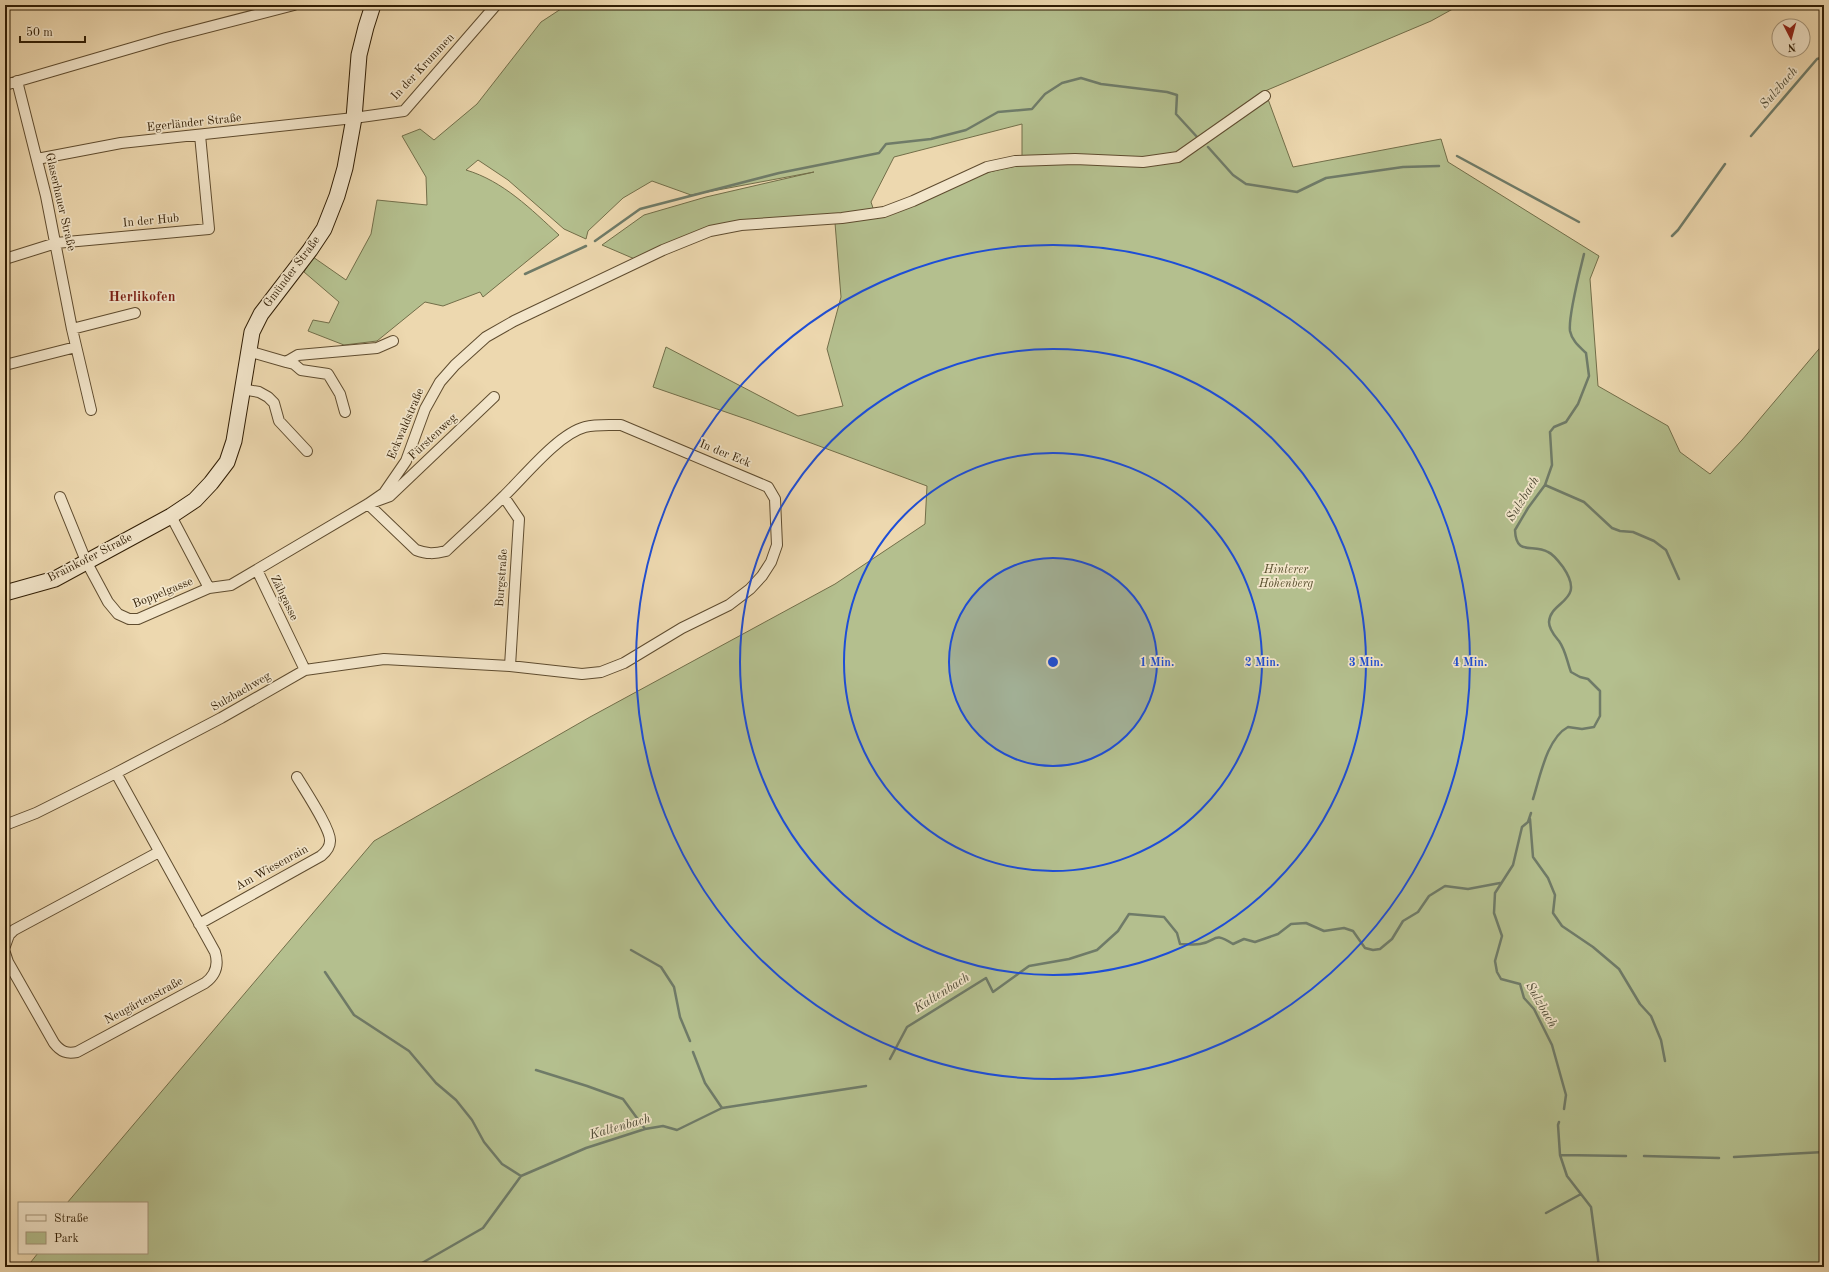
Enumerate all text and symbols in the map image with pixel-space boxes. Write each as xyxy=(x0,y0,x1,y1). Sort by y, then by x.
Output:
scale bar xyxy=(20,18,85,44)
north arrow xyxy=(1771,18,1811,58)
text: 50 m xyxy=(26,26,53,39)
street label: In der Krummen xyxy=(389,31,457,103)
text: N xyxy=(1787,41,1797,52)
water label: Sulzbach xyxy=(1758,64,1801,111)
street label: Egerländer Straße xyxy=(146,112,242,134)
street label: Glaserhauer Straße xyxy=(43,152,77,253)
street label: In der Hub xyxy=(122,213,180,229)
street label: Gmünder Straße xyxy=(261,234,323,310)
district label: Herlikofen xyxy=(109,290,176,304)
street label: Eckwaldstraße xyxy=(386,386,427,461)
street label: Fürstenweg xyxy=(406,411,460,462)
street label: In der Eck xyxy=(698,438,752,470)
water label: Sulzbach xyxy=(1504,474,1542,524)
street label: Brainkofer Straße xyxy=(46,531,135,584)
street label: Burgstraße xyxy=(494,548,510,607)
park label: Hinterer Hohenberg xyxy=(1258,564,1314,590)
street label: Zähgasse xyxy=(268,574,300,623)
street label: Boppelgasse xyxy=(131,575,195,611)
centre of rings xyxy=(1046,655,1060,669)
text: 1 Min. xyxy=(1140,657,1174,669)
text: 2 Min. xyxy=(1245,657,1279,669)
text: 3 Min. xyxy=(1349,657,1383,669)
text: 4 Min. xyxy=(1453,657,1487,669)
street label: Sulzbachweg xyxy=(209,670,273,714)
street label: Am Wiesenrain xyxy=(234,843,311,893)
water label: Kaltenbach xyxy=(911,971,972,1016)
street label: Neugärtenstraße xyxy=(103,975,186,1027)
water label: Sulzbach xyxy=(1523,980,1559,1030)
water label: Kaltenbach xyxy=(587,1112,652,1142)
legend xyxy=(18,1202,148,1254)
text: Straße xyxy=(54,1213,89,1225)
text: Park xyxy=(54,1233,79,1245)

